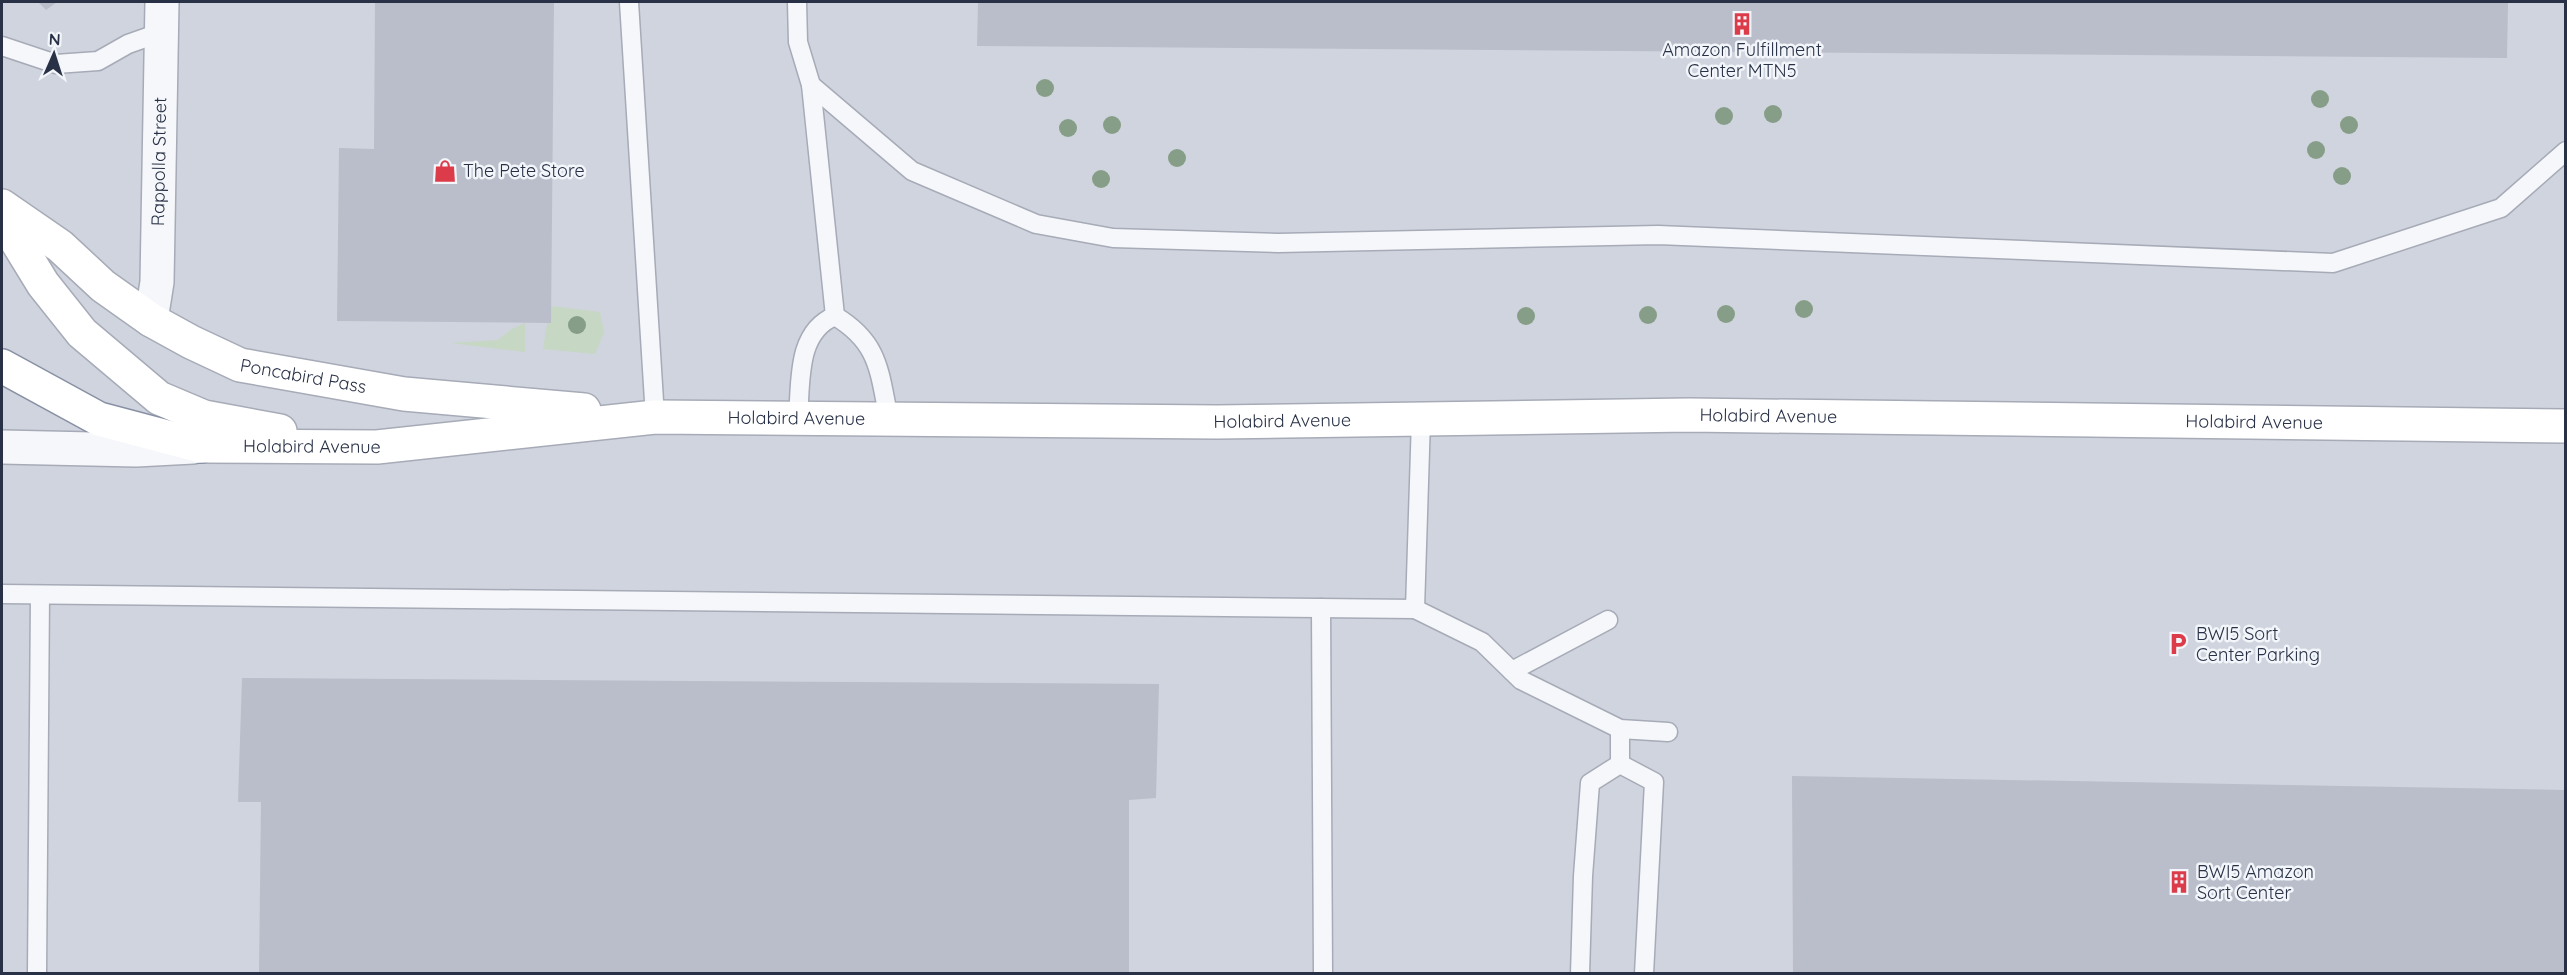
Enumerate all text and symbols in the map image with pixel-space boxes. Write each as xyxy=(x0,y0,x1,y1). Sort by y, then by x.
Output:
building icon: Amazon Fulfillment Center MTN5 xyxy=(1729,11,1755,37)
north arrow xyxy=(24,24,84,84)
text: N xyxy=(48,29,61,49)
place label: Amazon Fulfillment Center MTN5 xyxy=(1662,38,1822,82)
street label: Rappolla Street xyxy=(146,97,171,226)
shop icon: The Pete Store xyxy=(432,158,458,184)
place label: The Pete Store xyxy=(463,159,585,182)
street label: Poncabird Pass xyxy=(238,353,368,398)
street label: Holabird Avenue xyxy=(1699,403,1837,428)
street label: Holabird Avenue xyxy=(727,406,865,430)
street label: Holabird Avenue xyxy=(1213,408,1351,433)
street label: Holabird Avenue xyxy=(2185,409,2323,434)
street label: Holabird Avenue xyxy=(243,434,381,458)
place label: BWI5 Sort Center Parking xyxy=(2196,622,2320,666)
parking icon: BWI5 Sort Center Parking xyxy=(2165,631,2191,657)
place label: BWI5 Amazon Sort Center xyxy=(2197,860,2314,904)
building icon: BWI5 Amazon Sort Center xyxy=(2166,869,2192,895)

